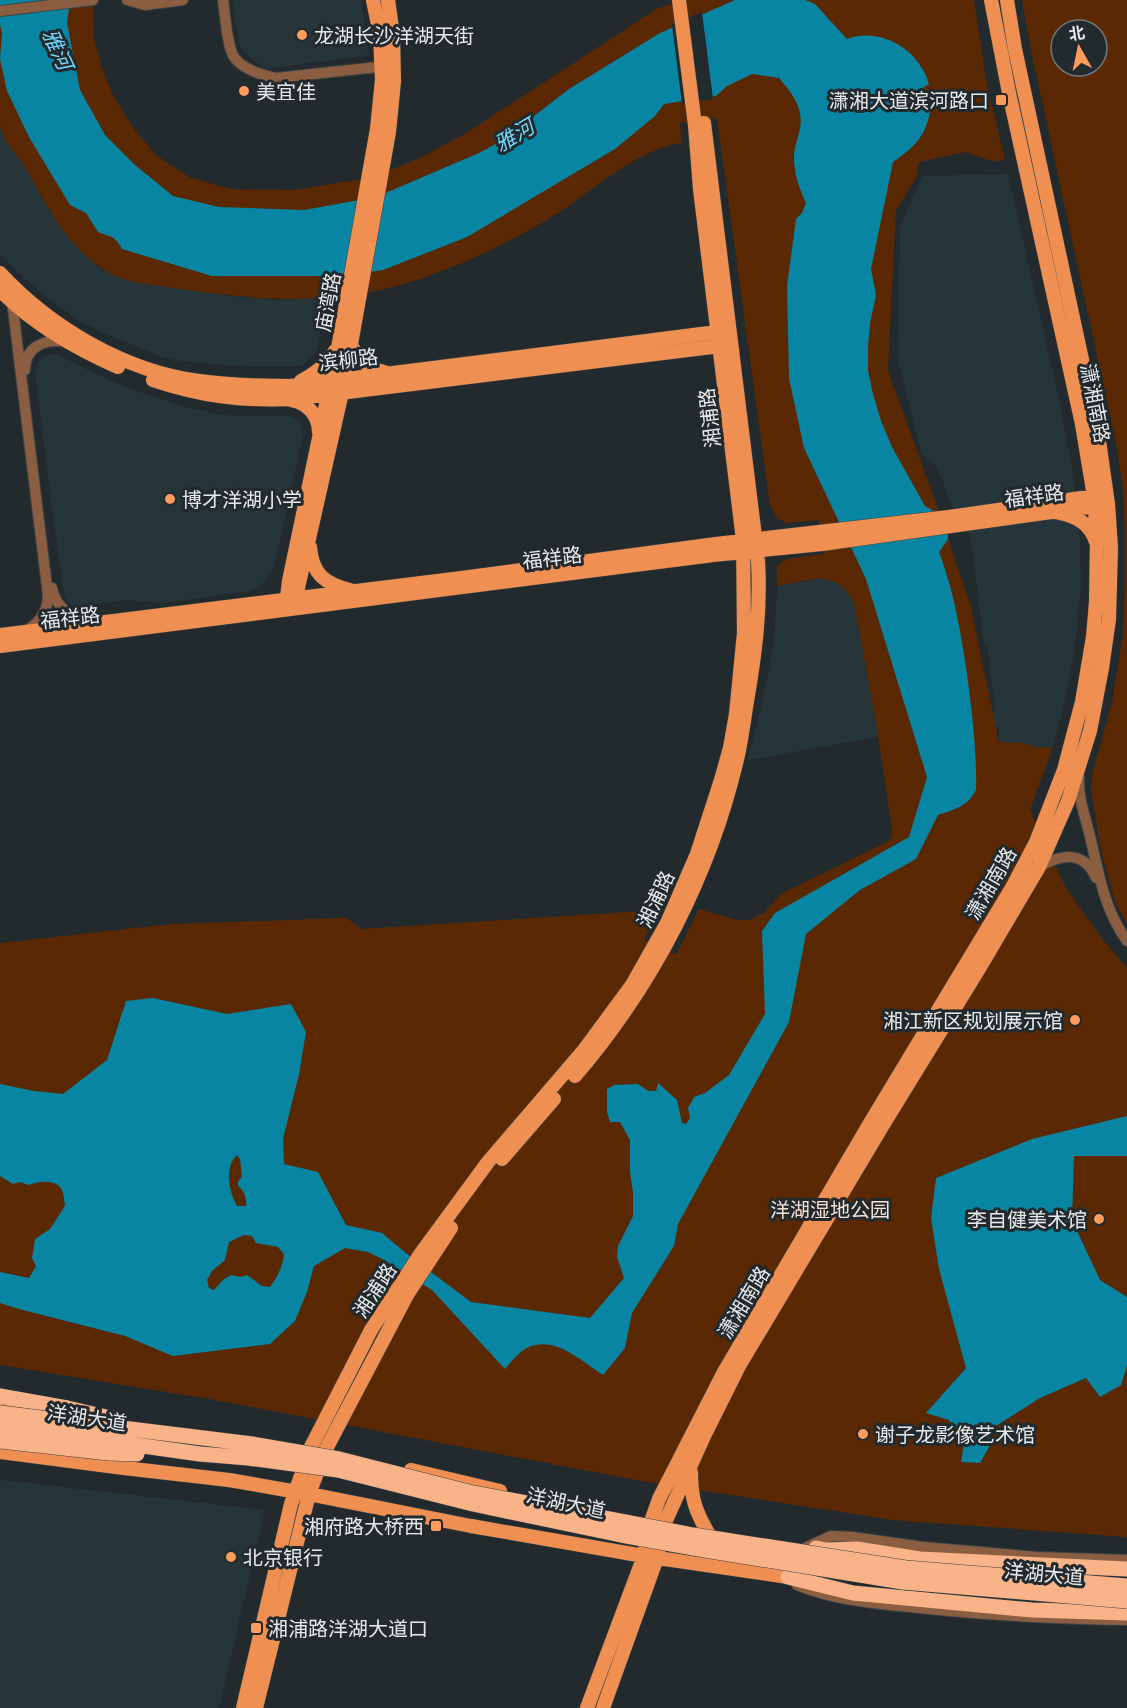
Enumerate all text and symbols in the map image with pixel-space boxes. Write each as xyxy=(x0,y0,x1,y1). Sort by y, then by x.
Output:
north arrow xyxy=(1049,18,1109,78)
text: 北 xyxy=(1067,22,1086,44)
place label: 龙湖长沙洋湖天街 xyxy=(314,23,474,47)
water label: 雅河 xyxy=(37,24,80,77)
marker: 龙湖长沙洋湖天街 xyxy=(295,28,309,42)
place label: 美宜佳 xyxy=(256,79,316,103)
marker: 美宜佳 xyxy=(237,84,251,98)
place label: 潇湘大道滨河路口 xyxy=(829,88,989,112)
marker: 潇湘大道滨河路口 xyxy=(994,93,1008,107)
water label: 雅河 xyxy=(489,111,542,157)
street label: 庙湾路 xyxy=(309,270,345,334)
street label: 滨柳路 xyxy=(317,343,379,375)
street label: 潇湘南路 xyxy=(1077,361,1115,445)
street label: 湘浦路 xyxy=(693,387,725,449)
street label: 福祥路 xyxy=(1003,479,1065,511)
place label: 博才洋湖小学 xyxy=(182,487,302,511)
marker: 博才洋湖小学 xyxy=(163,492,177,506)
street label: 福祥路 xyxy=(521,541,583,573)
street label: 福祥路 xyxy=(39,601,101,633)
street label: 潇湘南路 xyxy=(960,842,1020,924)
street label: 湘浦路 xyxy=(631,867,679,931)
place label: 湘江新区规划展示馆 xyxy=(883,1008,1063,1032)
marker: 湘江新区规划展示馆 xyxy=(1068,1013,1082,1027)
park label: 洋湖湿地公园 xyxy=(770,1197,890,1221)
place label: 李自健美术馆 xyxy=(967,1207,1087,1231)
marker: 李自健美术馆 xyxy=(1092,1212,1106,1226)
street label: 湘浦路 xyxy=(348,1258,400,1322)
street label: 潇湘南路 xyxy=(712,1262,774,1342)
street label: 洋湖大道 xyxy=(46,1400,128,1434)
place label: 谢子龙影像艺术馆 xyxy=(875,1422,1035,1446)
marker: 谢子龙影像艺术馆 xyxy=(856,1427,870,1441)
street label: 洋湖大道 xyxy=(524,1482,608,1522)
place label: 湘府路大桥西 xyxy=(304,1514,424,1538)
marker: 湘府路大桥西 xyxy=(429,1519,443,1533)
place label: 北京银行 xyxy=(243,1545,323,1569)
marker: 北京银行 xyxy=(224,1550,238,1564)
street label: 洋湖大道 xyxy=(1003,1558,1085,1588)
place label: 湘浦路洋湖大道口 xyxy=(268,1616,428,1640)
marker: 湘浦路洋湖大道口 xyxy=(249,1621,263,1635)

